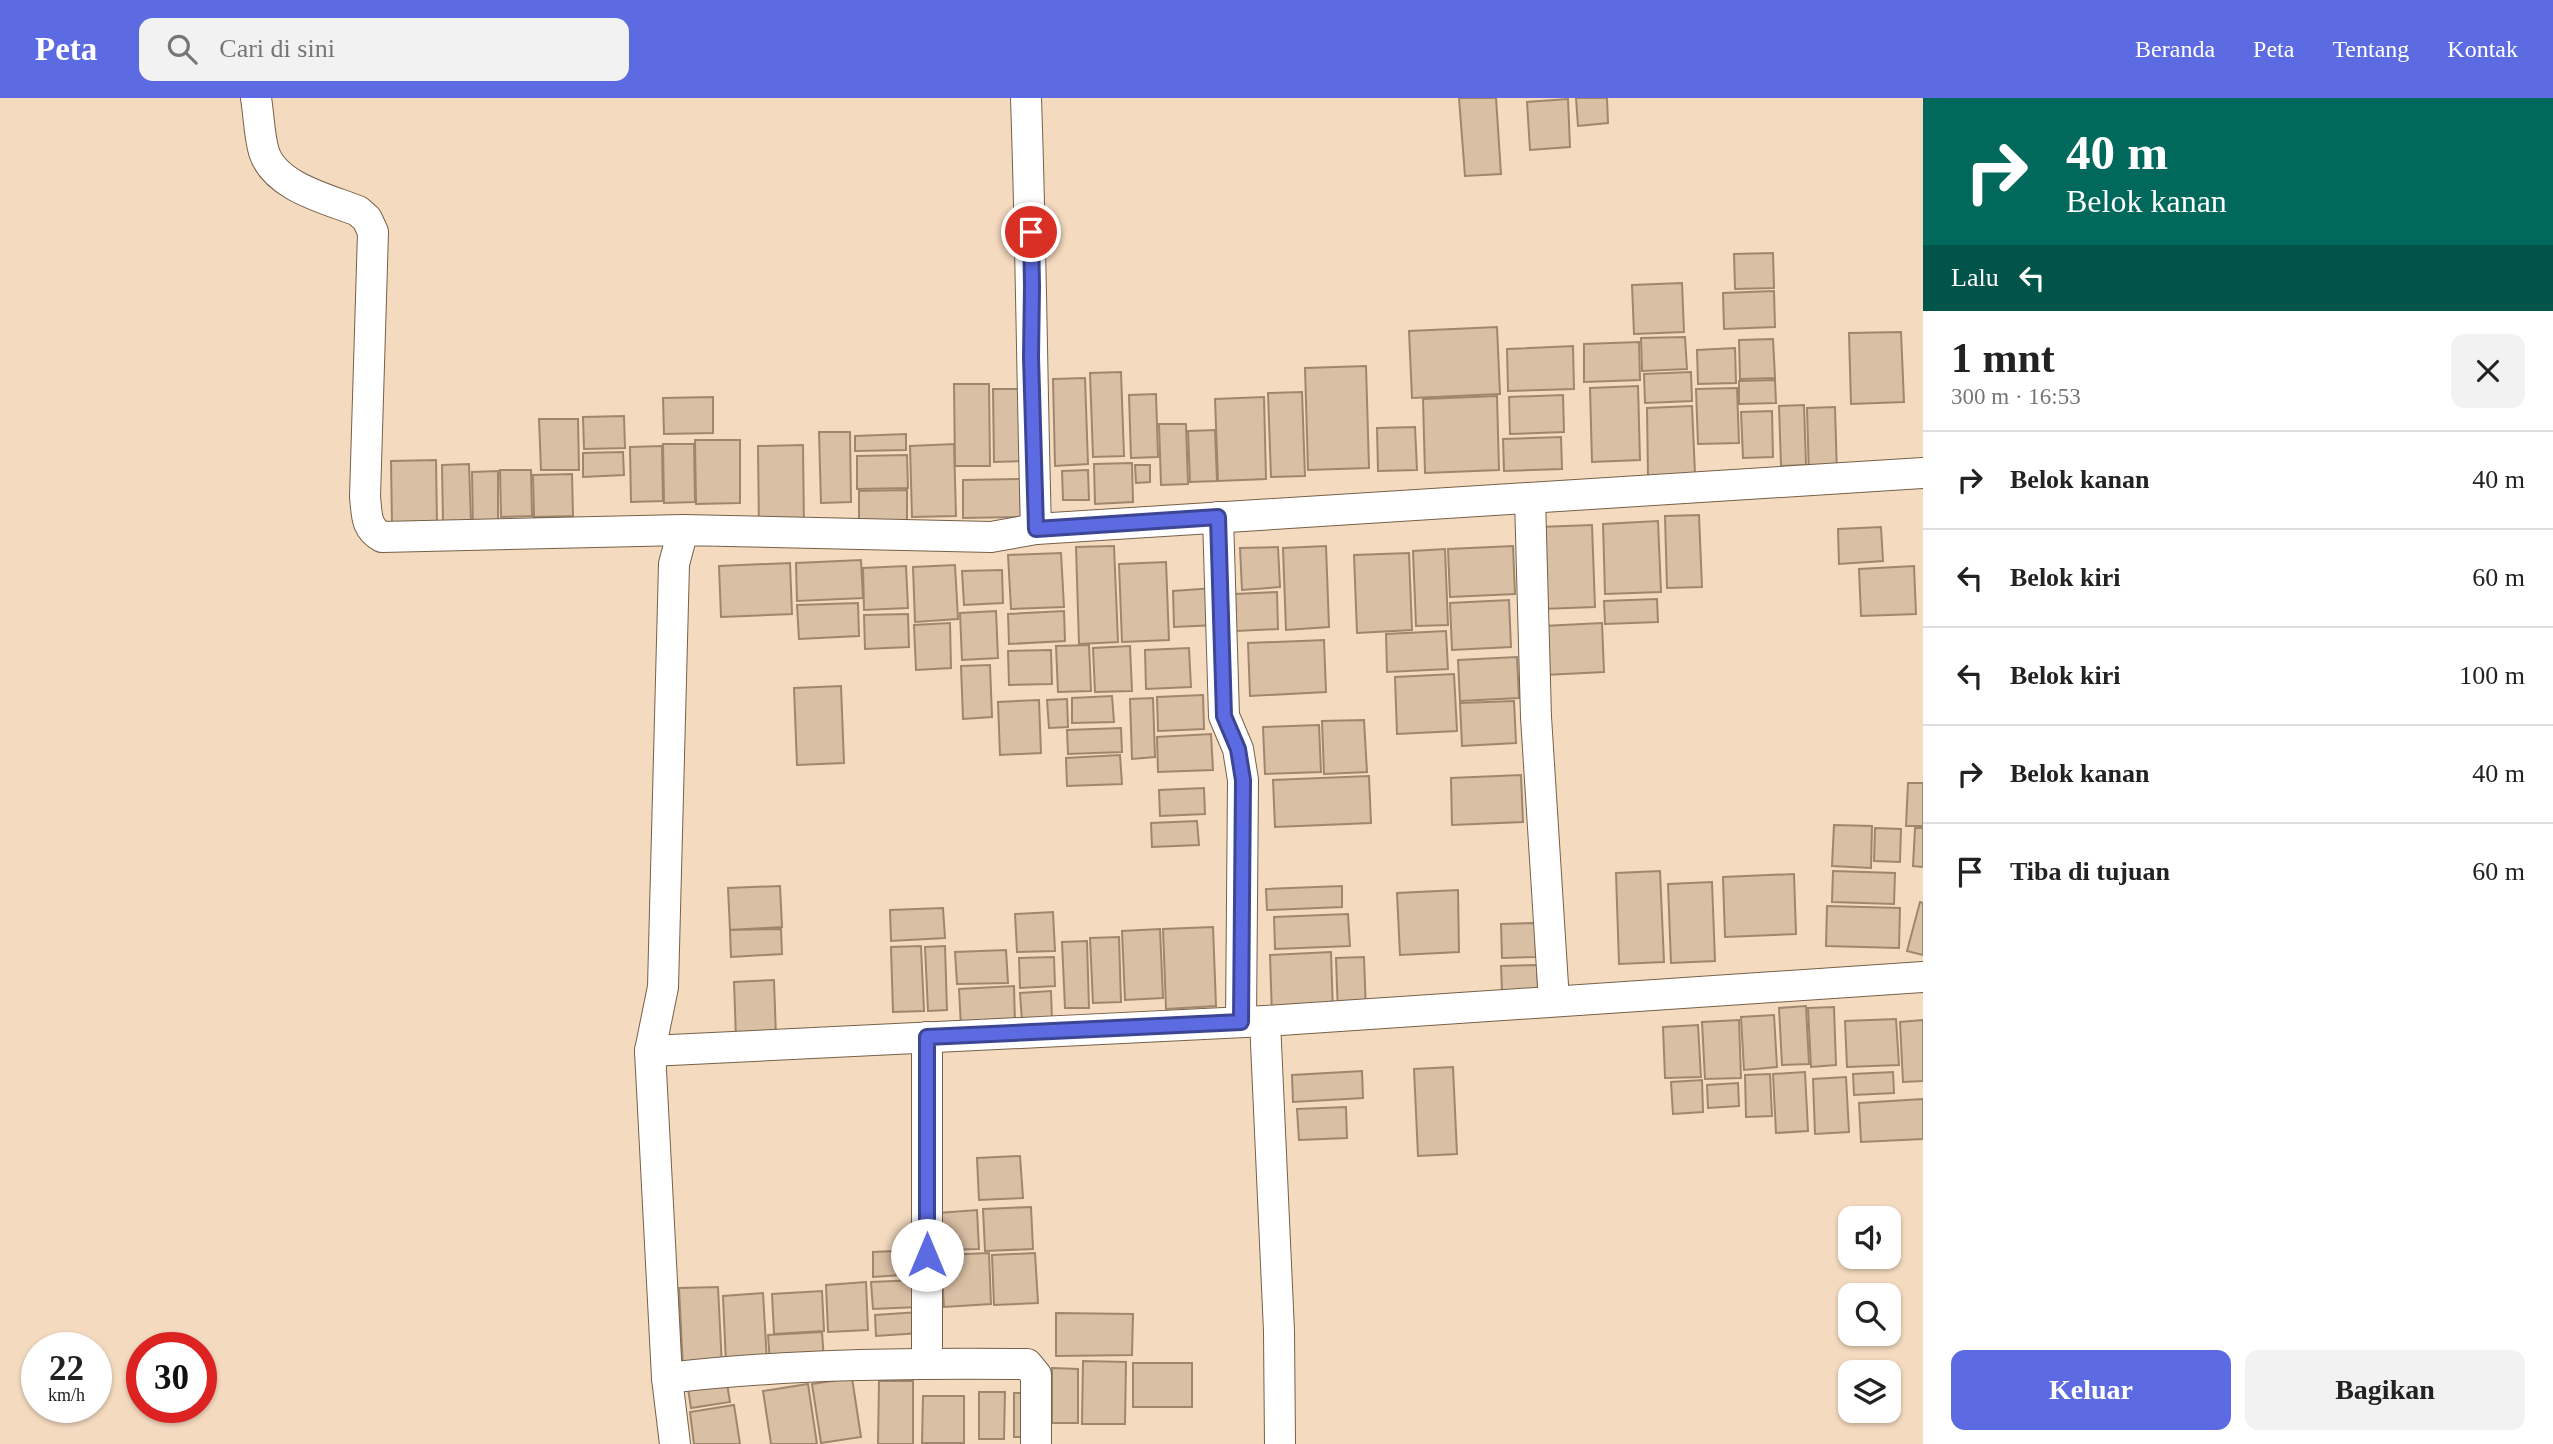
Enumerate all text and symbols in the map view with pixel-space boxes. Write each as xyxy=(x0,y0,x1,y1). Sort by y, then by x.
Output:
search box xyxy=(139,18,629,81)
icon: search xyxy=(163,30,201,68)
text: Peta xyxy=(35,31,97,67)
text: Cari di sini xyxy=(219,34,335,63)
text: Beranda xyxy=(2135,36,2215,62)
text: Peta xyxy=(2253,36,2294,62)
text: Tentang xyxy=(2332,36,2409,62)
text: Kontak xyxy=(2447,36,2518,62)
text: 40 m xyxy=(2066,125,2168,180)
icon: right xyxy=(1951,126,2042,217)
text: Belok kanan xyxy=(2066,183,2227,219)
pin xyxy=(1001,202,1061,262)
icon: arrive xyxy=(1012,213,1050,251)
icon: left xyxy=(2013,259,2051,297)
text: Lalu xyxy=(1951,263,1999,292)
button: close xyxy=(2451,334,2525,408)
text: 1 mnt xyxy=(1951,335,2055,381)
text: 300 m · 16:53 xyxy=(1951,384,2081,409)
icon: right xyxy=(1951,461,1989,499)
text: Belok kanan xyxy=(2010,465,2149,494)
text: 40 m xyxy=(2472,465,2525,494)
icon: left xyxy=(1951,559,1989,597)
text: Belok kiri xyxy=(2010,563,2121,592)
text: 60 m xyxy=(2472,563,2525,592)
icon: left xyxy=(1951,657,1989,695)
text: Belok kiri xyxy=(2010,661,2121,690)
text: 100 m xyxy=(2459,661,2525,690)
icon: right xyxy=(1951,755,1989,793)
text: Belok kanan xyxy=(2010,759,2149,788)
text: 40 m xyxy=(2472,759,2525,788)
icon: arrive xyxy=(1951,853,1989,891)
text: Tiba di tujuan xyxy=(2010,857,2170,886)
text: 60 m xyxy=(2472,857,2525,886)
map controls xyxy=(1838,1206,1901,1423)
button: sound xyxy=(1838,1206,1901,1269)
position arrow xyxy=(890,1218,964,1292)
button: search xyxy=(1838,1283,1901,1346)
speed limit sign: 30 xyxy=(126,1332,217,1423)
text: 22 xyxy=(49,1349,84,1388)
button: Keluar xyxy=(1951,1350,2231,1430)
button: Bagikan xyxy=(2245,1350,2525,1430)
button: layers xyxy=(1838,1360,1901,1423)
text: km/h xyxy=(48,1385,85,1405)

